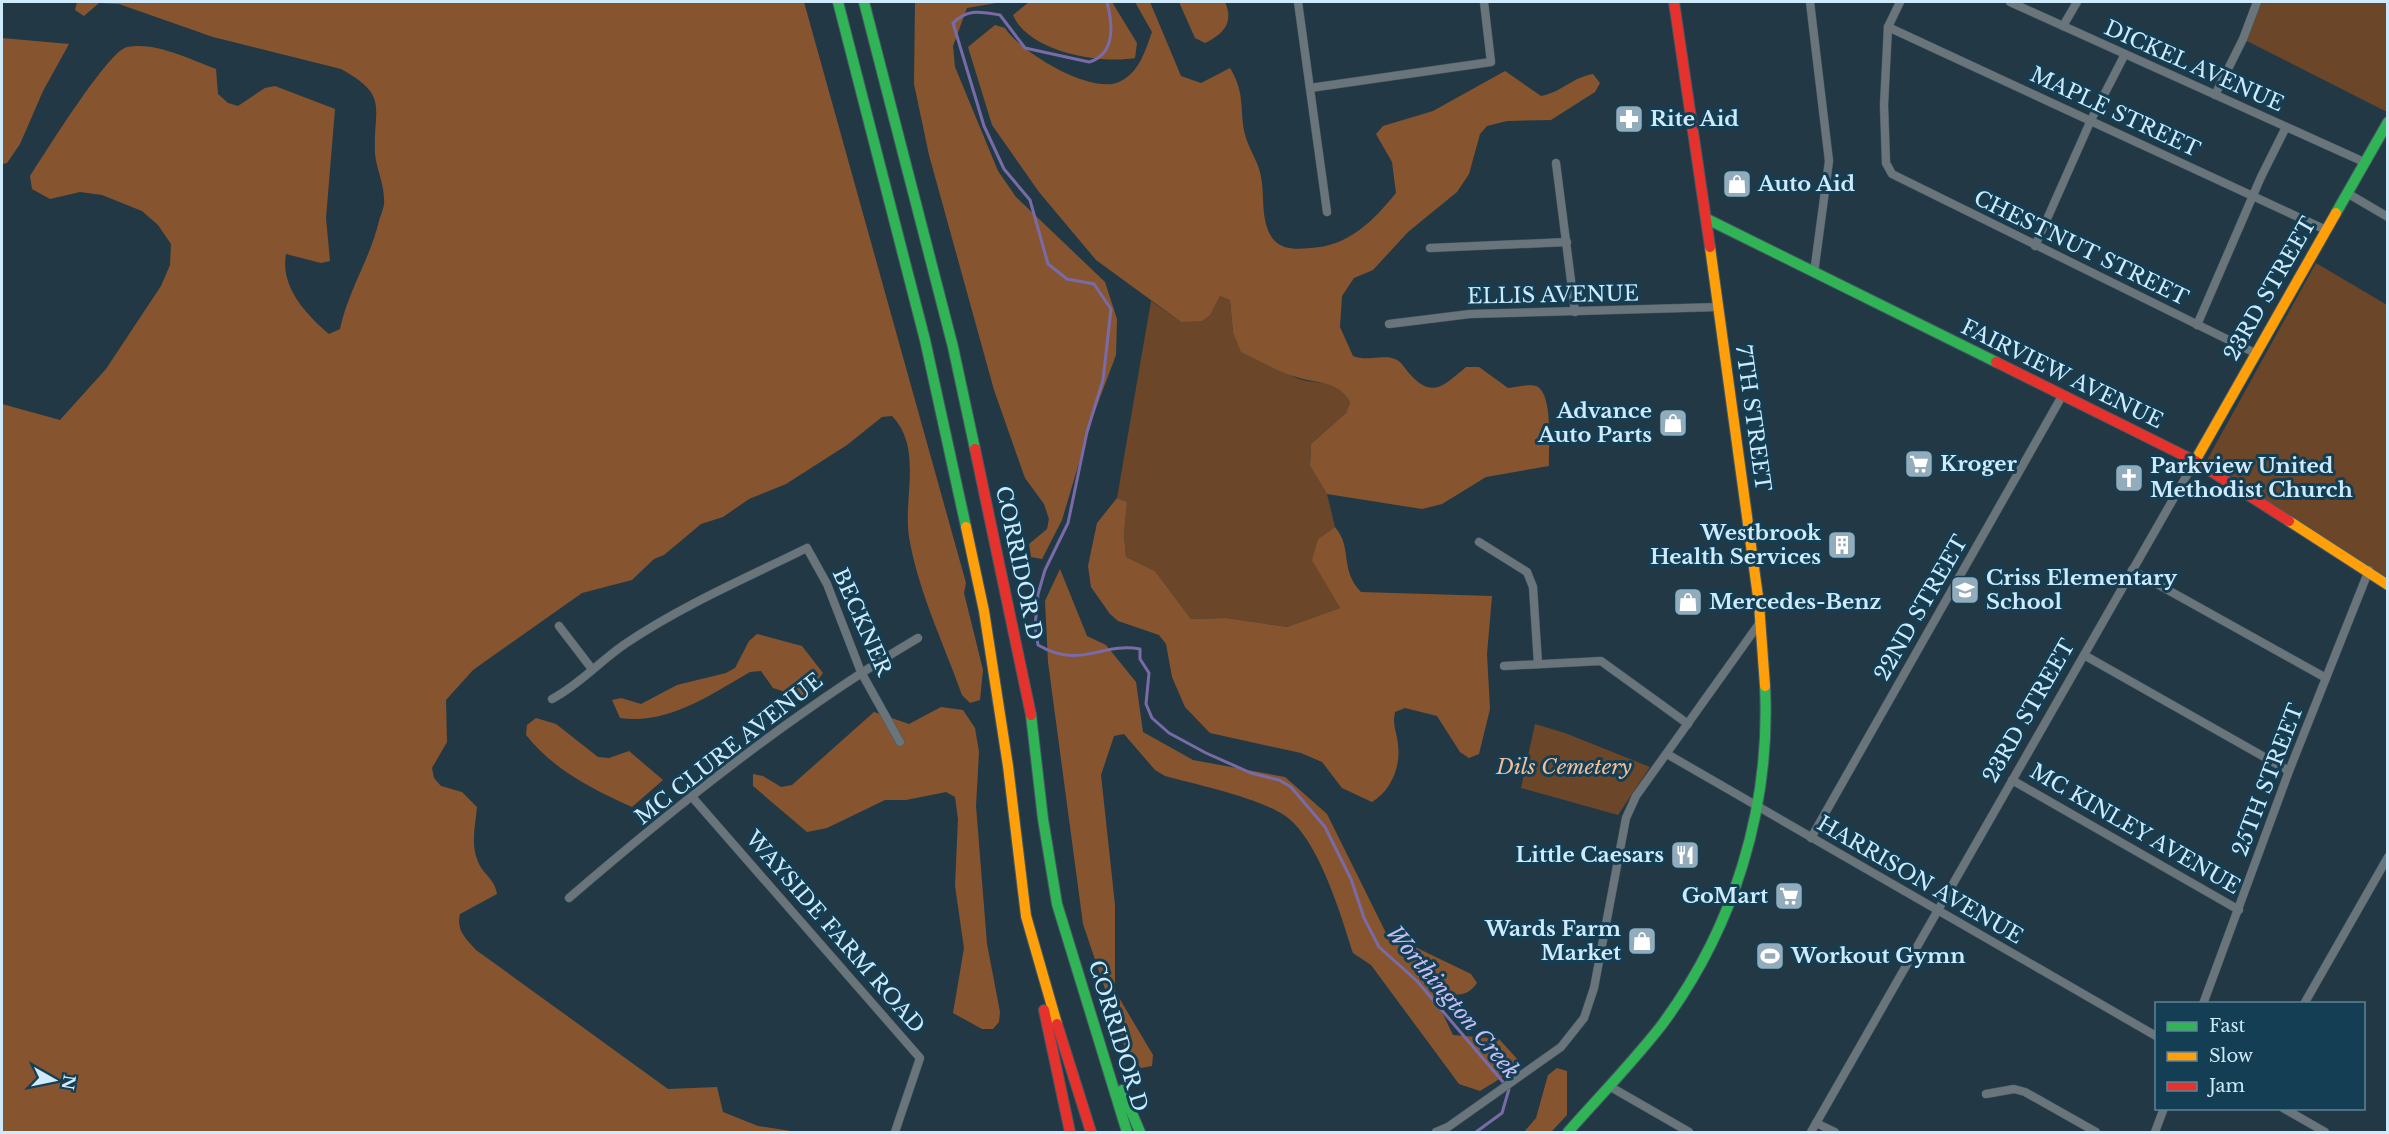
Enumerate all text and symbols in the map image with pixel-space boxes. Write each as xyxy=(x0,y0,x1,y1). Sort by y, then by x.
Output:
street label: DICKEL AVENUE xyxy=(2100,15,2288,117)
street label: MAPLE STREET xyxy=(2026,61,2204,163)
pharmacy icon: Rite Aid xyxy=(1613,103,1645,135)
place label: Rite Aid xyxy=(1650,106,1739,132)
shop icon: Auto Aid xyxy=(1721,168,1753,200)
place label: Auto Aid xyxy=(1757,171,1856,197)
street label: CHESTNUT STREET xyxy=(1970,185,2193,311)
street label: 23RD STREET xyxy=(2218,213,2322,365)
street label: ELLIS AVENUE xyxy=(1467,281,1639,309)
street label: FAIRVIEW AVENUE xyxy=(1957,314,2167,434)
street label: 7TH STREET xyxy=(1730,343,1776,493)
place label: Advance Auto Parts xyxy=(1537,398,1652,448)
shop icon: Advance Auto Parts xyxy=(1657,407,1689,439)
supermarket icon: Kroger xyxy=(1903,448,1935,480)
place label: Kroger xyxy=(1940,451,2017,477)
place label: Parkview United Methodist Church xyxy=(2150,453,2353,503)
church icon: Parkview United Methodist Church xyxy=(2113,462,2145,494)
street label: CORRIDOR D xyxy=(990,484,1048,642)
place label: Westbrook Health Services xyxy=(1650,520,1822,570)
building icon: Westbrook Health Services xyxy=(1826,529,1858,561)
street label: 22ND STREET xyxy=(1869,531,1973,685)
street label: BECKNER xyxy=(827,564,898,681)
place label: Criss Elementary School xyxy=(1986,565,2178,615)
school or university icon: Criss Elementary School xyxy=(1949,574,1981,606)
shop icon: Mercedes-Benz xyxy=(1672,586,1704,618)
place label: Mercedes-Benz xyxy=(1709,589,1882,615)
street label: 23RD STREET xyxy=(1977,635,2081,787)
street label: MC CLURE AVENUE xyxy=(630,668,828,830)
street label: 25TH STREET xyxy=(2227,700,2309,860)
park label: Dils Cemetery xyxy=(1495,754,1632,780)
street label: MC KINLEY AVENUE xyxy=(2025,758,2245,900)
street label: HARRISON AVENUE xyxy=(1812,810,2028,950)
street label: WAYSIDE FARM ROAD xyxy=(739,825,930,1038)
restaurant icon: Little Caesars xyxy=(1669,839,1701,871)
place label: Little Caesars xyxy=(1515,842,1664,868)
supermarket icon: GoMart xyxy=(1773,880,1805,912)
place label: GoMart xyxy=(1682,883,1768,909)
place label: Wards Farm Market xyxy=(1484,916,1621,966)
water label: Worthington Creek xyxy=(1381,920,1525,1084)
shop icon: Wards Farm Market xyxy=(1626,925,1658,957)
sports icon: Workout Gymn xyxy=(1754,940,1786,972)
place label: Workout Gymn xyxy=(1790,943,1966,969)
street label: CORRIDOR D xyxy=(1083,957,1153,1115)
legend xyxy=(2155,1002,2365,1110)
text: Fast xyxy=(2209,1015,2246,1037)
text: Slow xyxy=(2209,1045,2254,1067)
north arrow xyxy=(24,1050,84,1110)
text: N xyxy=(58,1073,80,1091)
text: Jam xyxy=(2207,1075,2245,1097)

